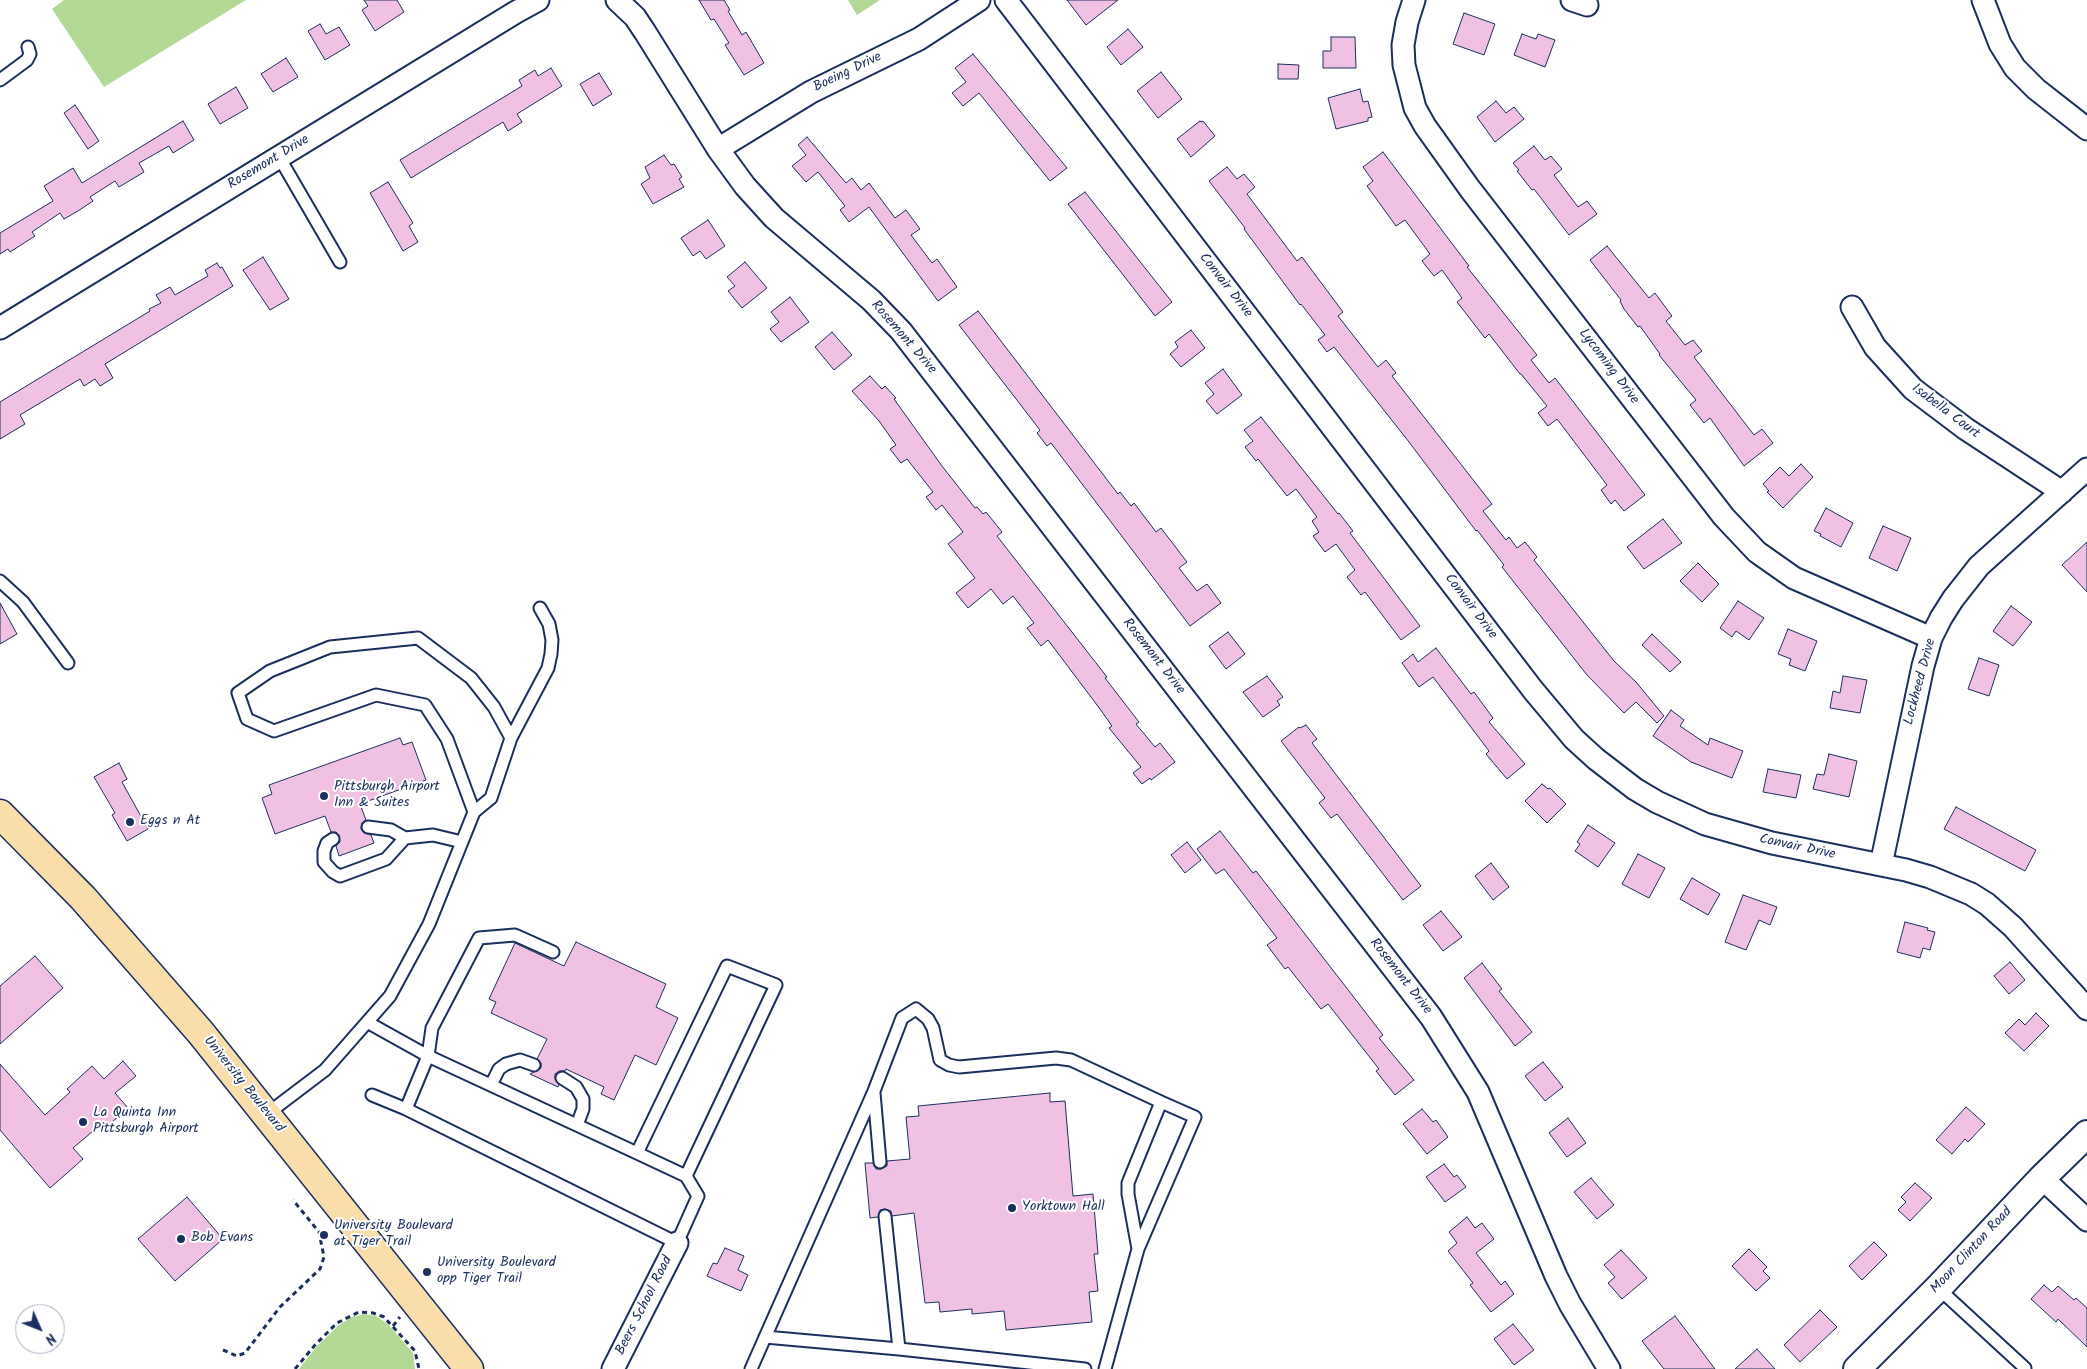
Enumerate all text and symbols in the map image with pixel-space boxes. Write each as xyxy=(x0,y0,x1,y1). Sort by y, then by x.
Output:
street label: Boeing Drive xyxy=(811,49,885,97)
street label: Rosemont Drive xyxy=(225,132,313,194)
street label: Convair Drive xyxy=(1195,250,1255,322)
street label: Rosemont Drive xyxy=(866,298,940,378)
street label: Lycoming Drive xyxy=(1574,326,1642,408)
street label: Isabella Court xyxy=(1908,381,1982,443)
street label: Convair Drive xyxy=(1440,571,1500,643)
street label: Rosemont Drive xyxy=(1118,616,1188,698)
street label: Lockheed Drive xyxy=(1901,637,1941,727)
place label: Pittsburgh Airport Inn & Suites xyxy=(334,780,440,812)
marker: Pittsburgh Airport Inn & Suites xyxy=(318,790,330,802)
place label: Eggs n At xyxy=(140,814,200,830)
marker: Eggs n At xyxy=(124,816,136,828)
street label: Convair Drive xyxy=(1757,832,1837,864)
street label: Rosemont Drive xyxy=(1365,936,1435,1018)
street label: University Boulevard xyxy=(199,1034,287,1136)
place label: La Quinta Inn Pittsburgh Airport xyxy=(93,1106,199,1138)
marker: La Quinta Inn Pittsburgh Airport xyxy=(77,1116,89,1128)
place label: Yorktown Hall xyxy=(1022,1200,1105,1216)
marker: Yorktown Hall xyxy=(1006,1202,1018,1214)
street label: Moon Clinton Road xyxy=(1928,1204,2016,1298)
place label: University Boulevard at Tiger Trail xyxy=(334,1219,453,1252)
marker: University Boulevard at Tiger Trail xyxy=(318,1229,330,1241)
place label: Bob Evans xyxy=(191,1231,253,1247)
marker: Bob Evans xyxy=(175,1233,187,1245)
street label: Beers School Road xyxy=(613,1254,677,1358)
place label: University Boulevard opp Tiger Trail xyxy=(437,1256,556,1288)
marker: University Boulevard opp Tiger Trail xyxy=(421,1266,433,1278)
north arrow xyxy=(15,1304,65,1354)
text: N xyxy=(39,1328,61,1350)

